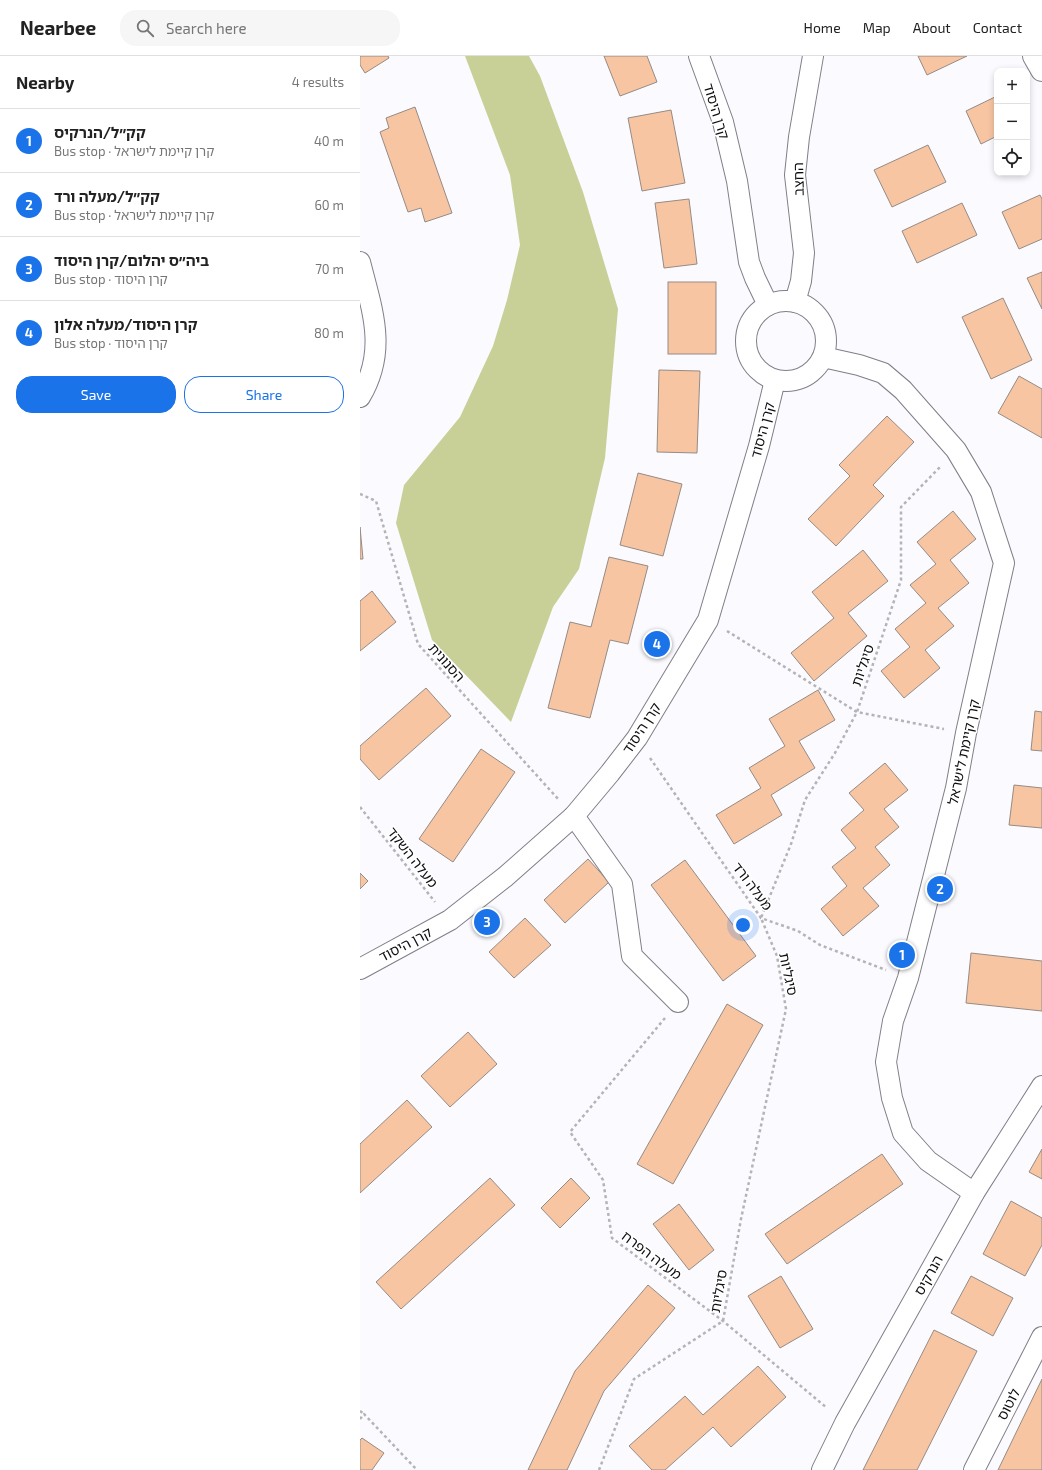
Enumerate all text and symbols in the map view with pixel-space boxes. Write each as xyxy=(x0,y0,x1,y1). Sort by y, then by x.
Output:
search box xyxy=(120,10,400,46)
text: Nearbee xyxy=(20,16,96,39)
icon: search xyxy=(134,17,156,39)
text: Search here xyxy=(166,19,247,37)
text: Home xyxy=(804,19,841,36)
text: Map xyxy=(863,19,891,36)
text: About xyxy=(913,19,951,36)
text: Contact xyxy=(973,19,1022,36)
map controls xyxy=(994,68,1030,176)
button: + xyxy=(994,68,1030,104)
text: Nearby xyxy=(16,72,74,92)
text: 4 results xyxy=(292,74,344,90)
street label: קרן היסוד xyxy=(700,81,734,141)
button: − xyxy=(994,104,1030,140)
text: קק״ל/הנרקיס xyxy=(54,123,146,141)
text: 1 xyxy=(26,133,32,149)
text: 40 m xyxy=(314,133,344,149)
button: locate xyxy=(994,140,1030,176)
text: Bus stop · קרן קיימת לישראל xyxy=(54,143,214,159)
street label: החצב xyxy=(789,162,807,196)
text: קק״ל/מעלה ורד xyxy=(54,187,160,205)
text: 2 xyxy=(25,197,33,213)
text: 60 m xyxy=(314,197,344,213)
text: Bus stop · קרן קיימת לישראל xyxy=(54,207,214,223)
text: ביה״ס יהלום/קרן היסוד xyxy=(54,251,209,269)
text: 3 xyxy=(25,261,33,277)
text: 70 m xyxy=(315,261,344,277)
text: Bus stop · קרן היסוד xyxy=(54,271,168,287)
text: קרן היסוד/מעלה אלון xyxy=(54,315,198,333)
text: 4 xyxy=(25,325,33,341)
text: 80 m xyxy=(314,325,344,341)
text: Bus stop · קרן היסוד xyxy=(54,335,168,351)
button: Save xyxy=(16,376,176,413)
button: Share xyxy=(184,376,344,413)
street label: קרן היסוד xyxy=(746,400,778,460)
pin: 4 xyxy=(644,629,670,659)
street label: הסנונית xyxy=(425,639,469,685)
street label: סיגליות xyxy=(847,642,877,688)
street label: קרן קיימת לישראל xyxy=(943,697,983,806)
street label: קרן היסוד xyxy=(618,699,664,757)
street label: מעלה השקד xyxy=(384,823,442,891)
street label: מעלה ורד xyxy=(729,859,777,913)
pin: 2 xyxy=(927,874,953,904)
pin: 3 xyxy=(474,907,500,937)
your location xyxy=(733,915,753,935)
street label: קרן היסוד xyxy=(376,923,435,965)
pin: 1 xyxy=(889,940,915,970)
street label: סיגליות xyxy=(776,951,802,997)
street label: מעלה הפרח xyxy=(619,1227,685,1283)
street label: הנרקיס xyxy=(910,1252,946,1298)
street label: סיגליות xyxy=(706,1268,730,1314)
street label: לוטוס xyxy=(993,1385,1023,1423)

